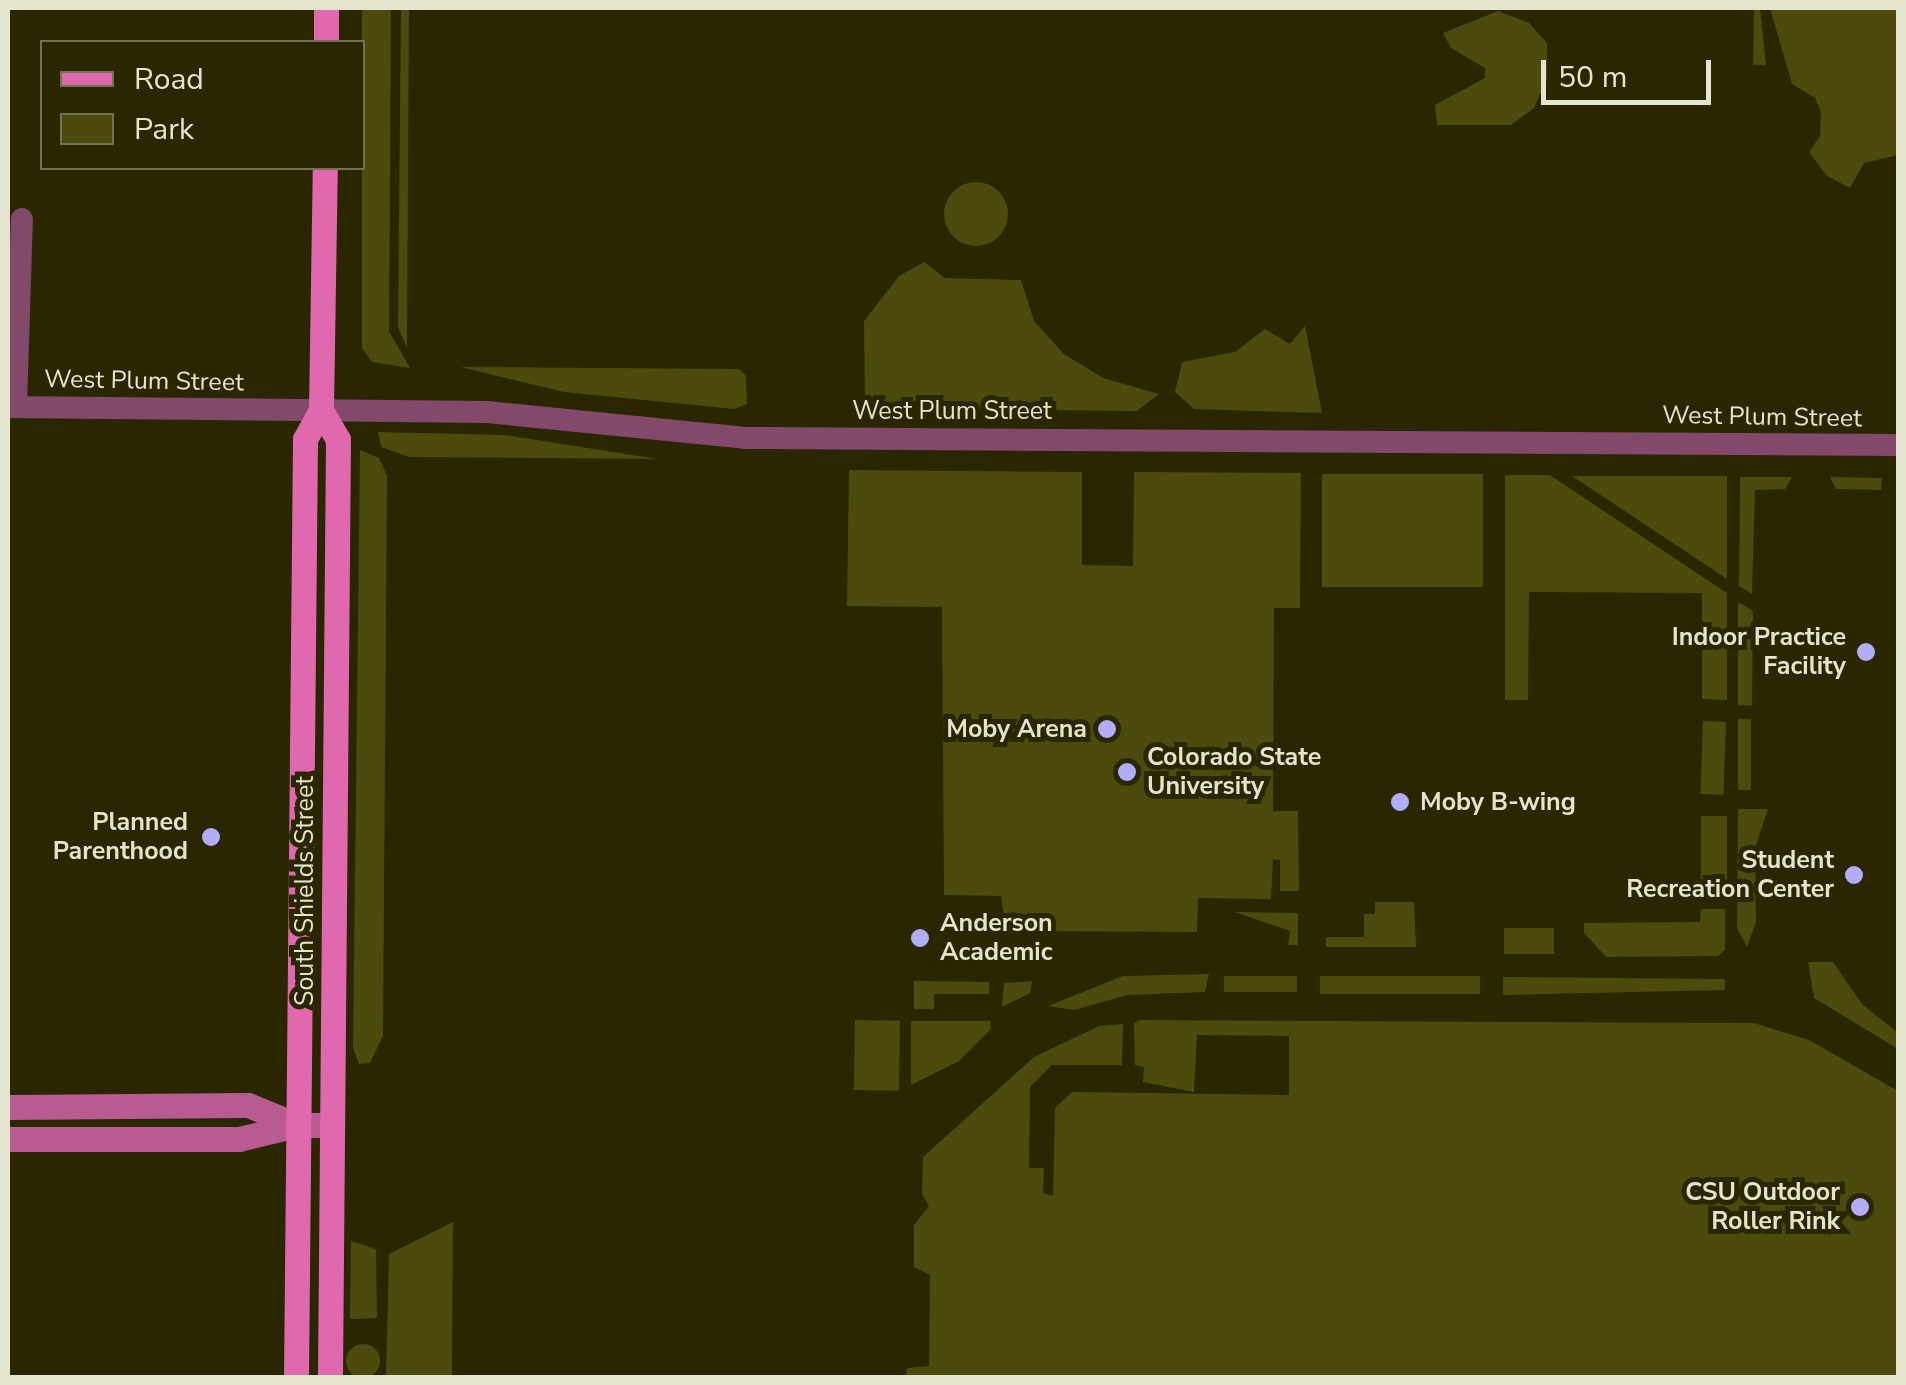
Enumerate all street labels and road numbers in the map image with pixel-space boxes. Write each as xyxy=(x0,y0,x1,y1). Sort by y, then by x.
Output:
street label: West Plum Street xyxy=(44,364,244,398)
street label: West Plum Street xyxy=(852,396,1052,426)
street label: West Plum Street xyxy=(1662,400,1862,434)
street label: South Shields Street xyxy=(290,776,320,1006)

